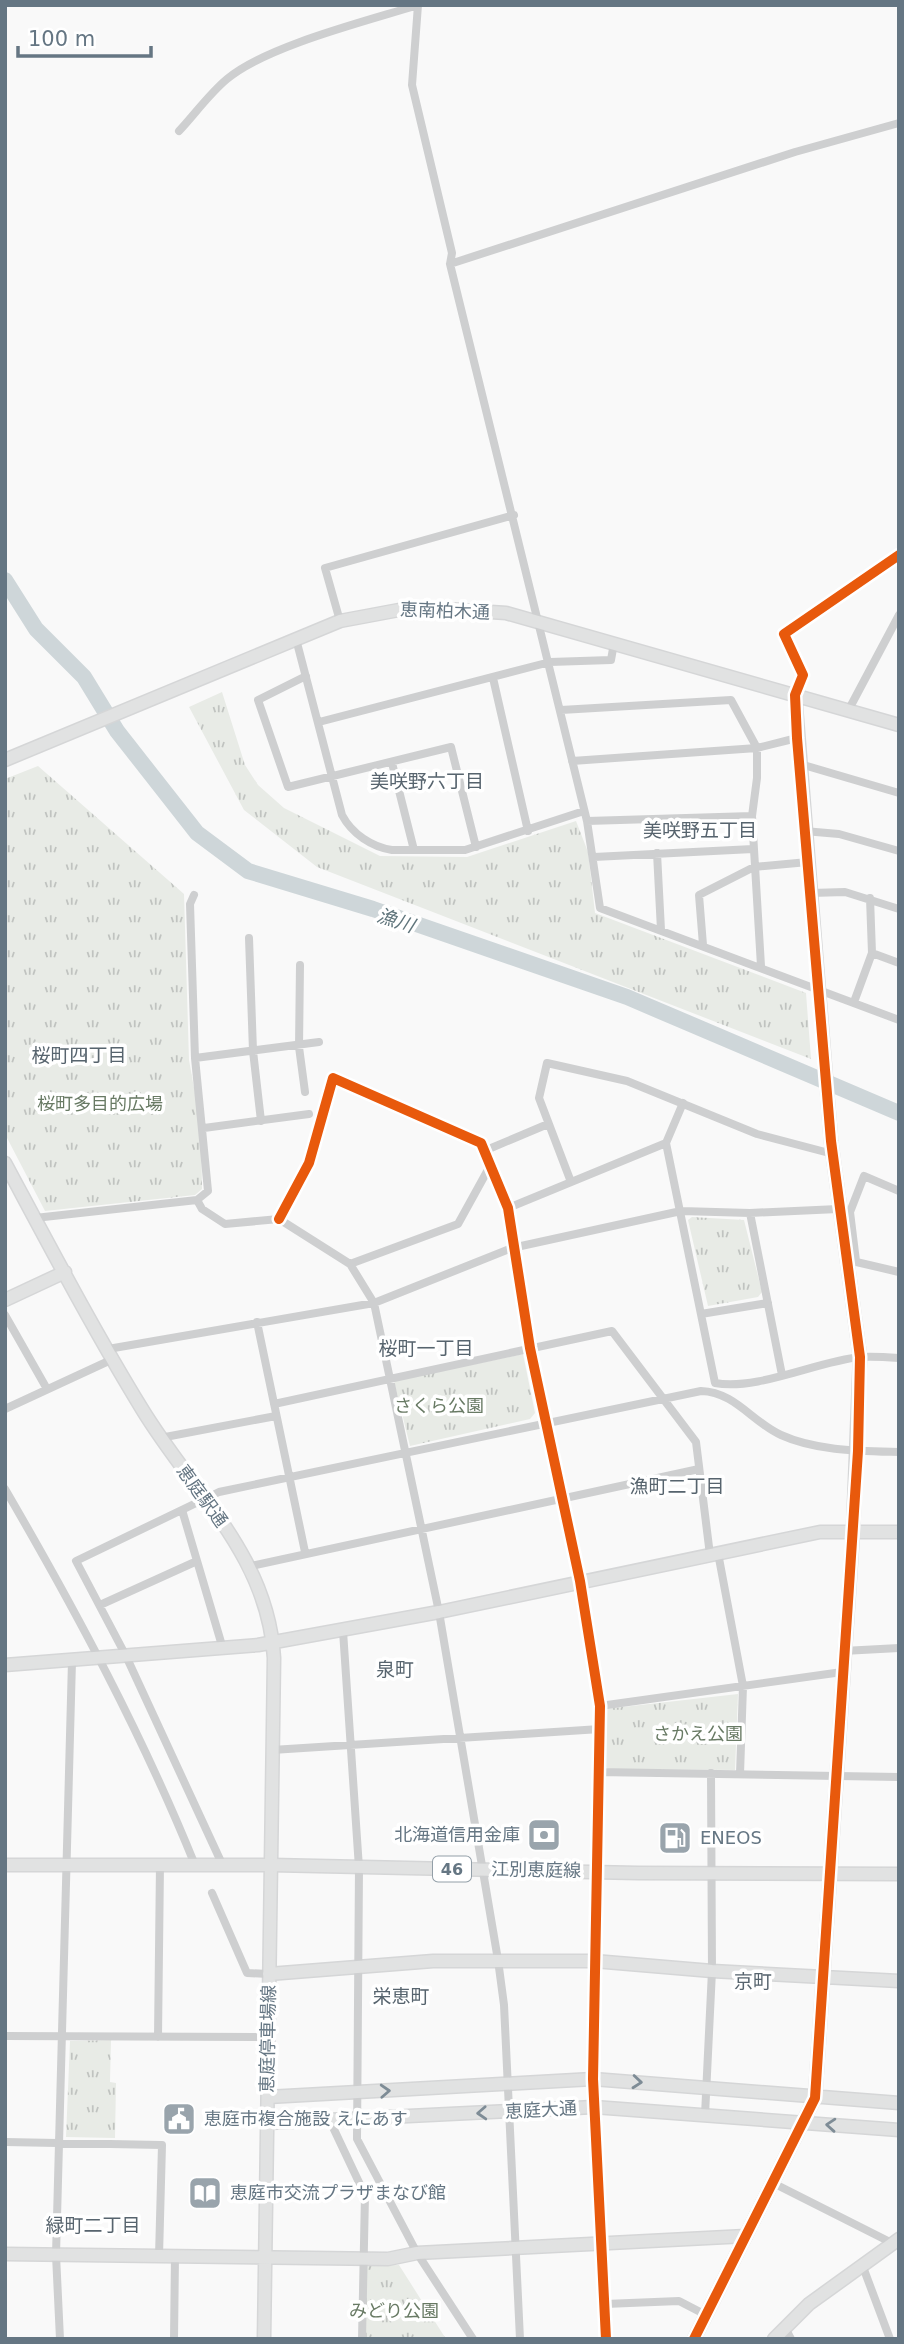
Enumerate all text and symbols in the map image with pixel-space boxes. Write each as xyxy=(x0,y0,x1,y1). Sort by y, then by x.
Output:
scale bar xyxy=(18,14,150,58)
text: 100 m xyxy=(28,27,95,51)
street label: 恵南柏木通 xyxy=(400,598,490,623)
district label: 美咲野六丁目 xyxy=(370,770,484,792)
district label: 美咲野五丁目 xyxy=(643,819,757,841)
water label: 漁川 xyxy=(375,904,419,937)
district label: 桜町四丁目 xyxy=(31,1044,127,1066)
park label: 桜町多目的広場 xyxy=(37,1093,163,1114)
district label: 桜町一丁目 xyxy=(378,1337,474,1359)
park label: さくら公園 xyxy=(394,1395,484,1416)
street label: 恵庭駅通 xyxy=(173,1460,232,1531)
district label: 漁町二丁目 xyxy=(629,1475,725,1497)
district label: 泉町 xyxy=(376,1658,414,1680)
park label: さかえ公園 xyxy=(653,1723,743,1744)
bank icon: 北海道信用金庫 xyxy=(525,1816,563,1854)
fuel station icon: ENEOS xyxy=(656,1819,694,1857)
place label: 北海道信用金庫 xyxy=(394,1824,520,1845)
place label: ENEOS xyxy=(700,1827,762,1848)
road number: 46 xyxy=(433,1856,471,1882)
street label: 江別恵庭線 xyxy=(491,1858,581,1881)
district label: 京町 xyxy=(734,1970,772,1992)
street label: 恵庭停車場線 xyxy=(256,1985,279,2093)
district label: 栄恵町 xyxy=(372,1985,430,2007)
one-way arrow xyxy=(631,2074,642,2089)
one-way arrow xyxy=(380,2083,391,2098)
street label: 恵庭大通 xyxy=(504,2097,577,2122)
public building icon: 恵庭市複合施設 えにあす xyxy=(160,2100,198,2138)
one-way arrow xyxy=(476,2105,487,2120)
place label: 恵庭市複合施設 えにあす xyxy=(204,2108,408,2129)
one-way arrow xyxy=(825,2118,836,2133)
library icon: 恵庭市交流プラザまなび館 xyxy=(186,2174,224,2212)
place label: 恵庭市交流プラザまなび館 xyxy=(230,2182,446,2203)
district label: 緑町二丁目 xyxy=(45,2214,141,2236)
park label: みどり公園 xyxy=(349,2300,439,2321)

